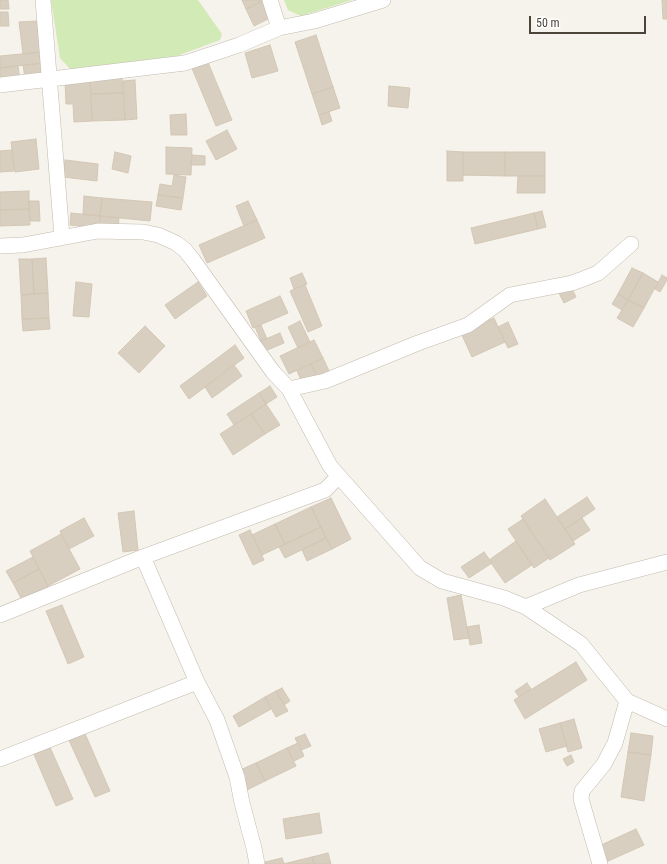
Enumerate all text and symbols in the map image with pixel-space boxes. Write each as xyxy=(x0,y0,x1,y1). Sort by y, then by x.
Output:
scale bar xyxy=(531,8,648,34)
text: 50 m xyxy=(536,16,560,30)

